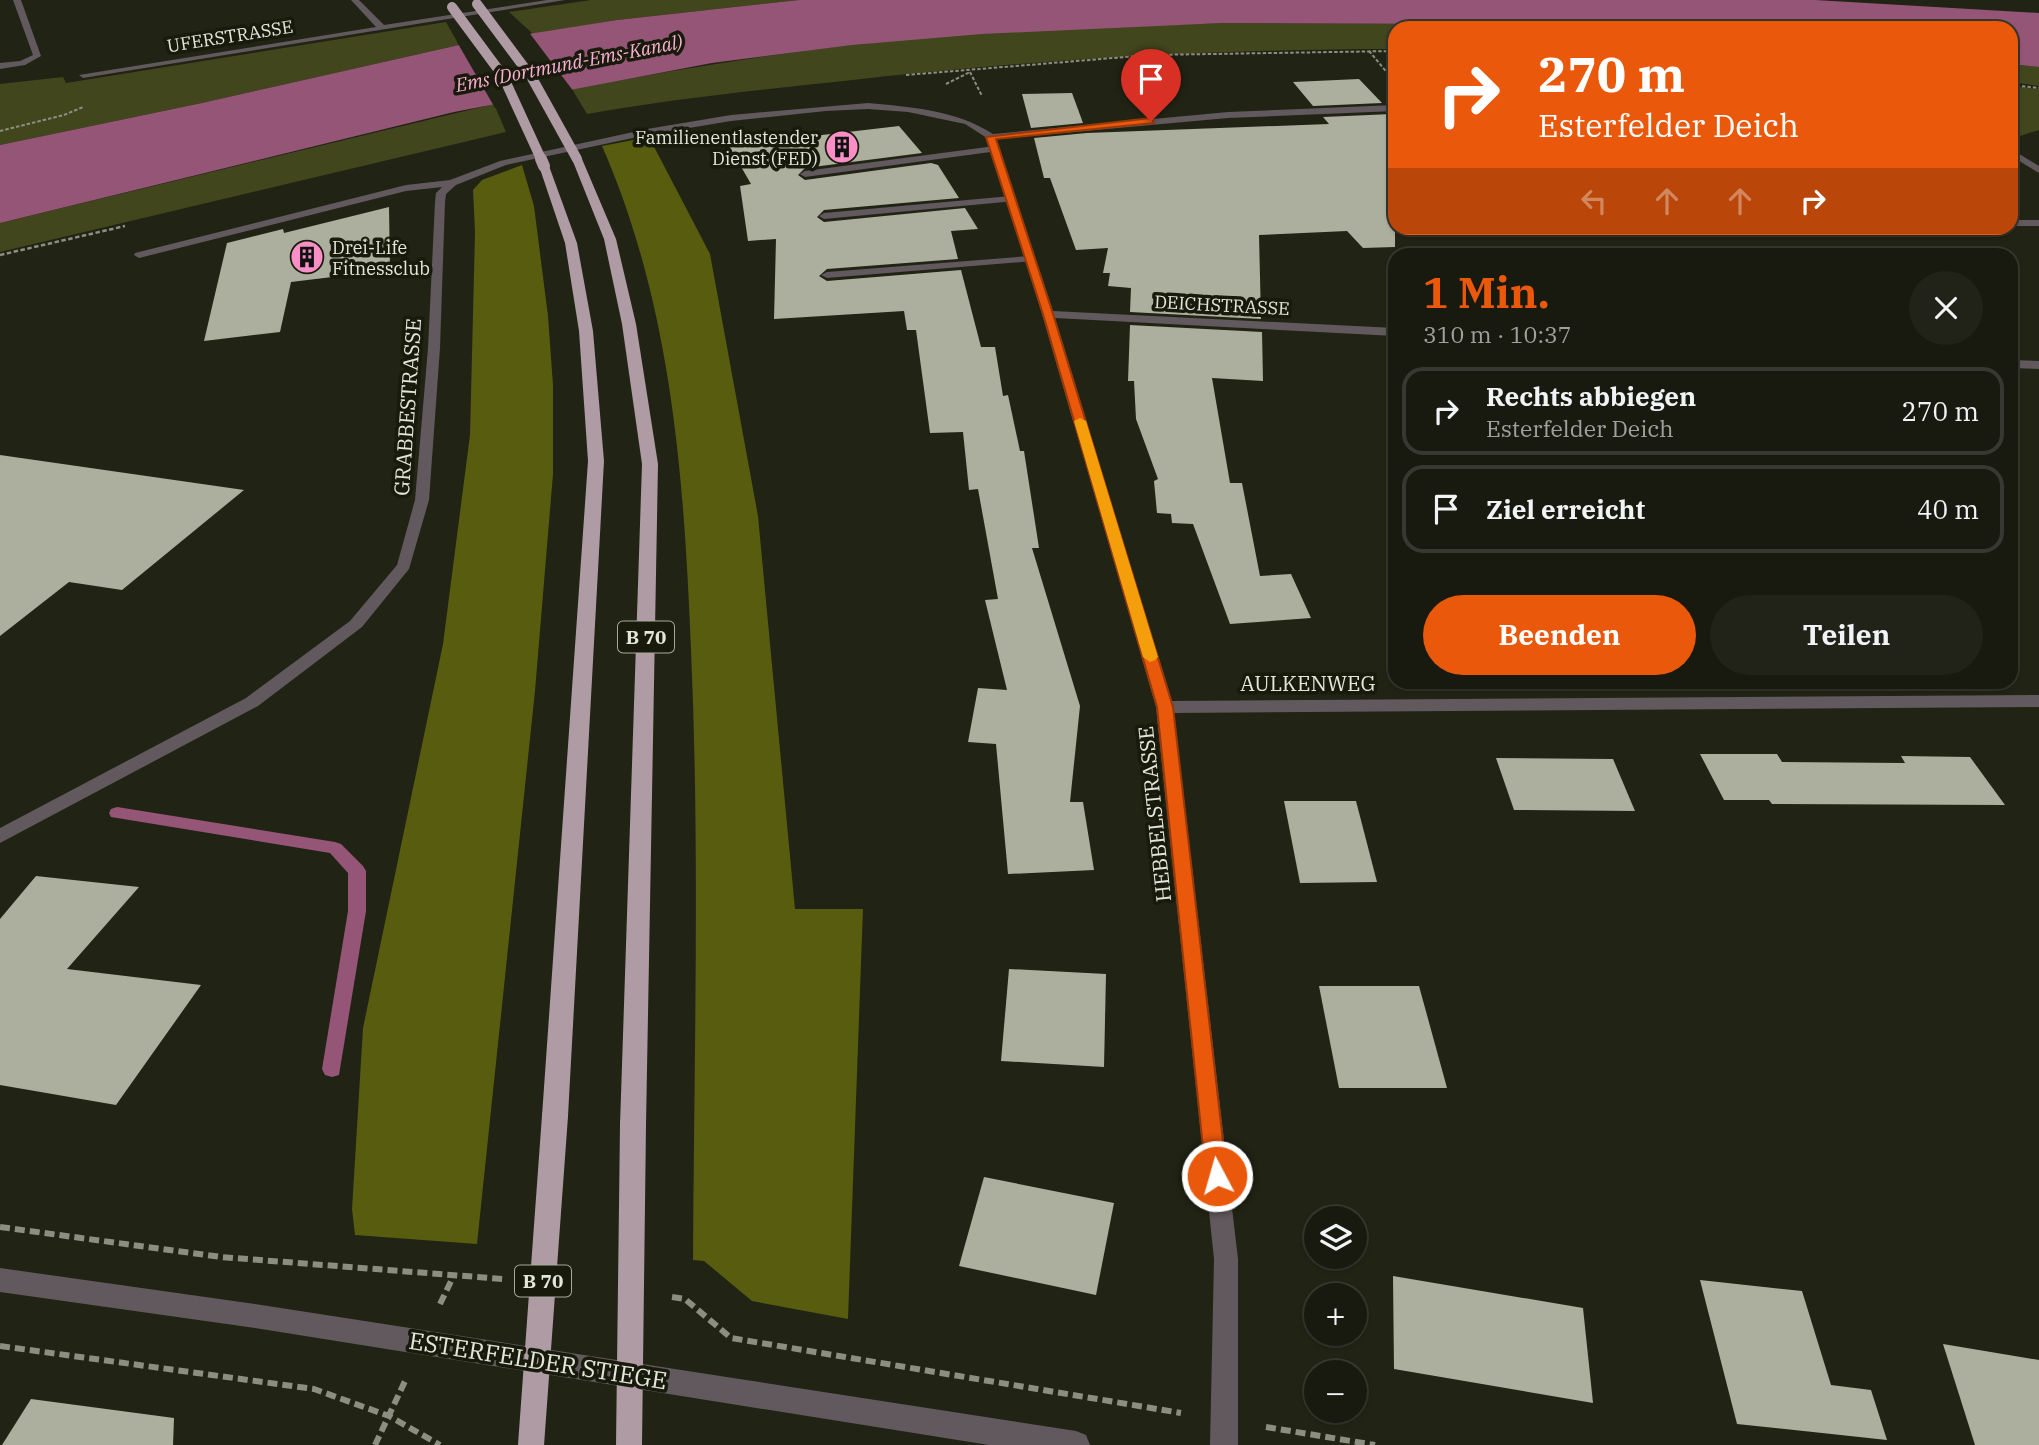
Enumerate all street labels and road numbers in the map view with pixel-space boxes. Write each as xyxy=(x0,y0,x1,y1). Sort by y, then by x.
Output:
street label: UFERSTRASSE xyxy=(165,15,295,57)
street label: DEICHSTRASSE xyxy=(1154,290,1290,320)
street label: GRABBESTRASSE xyxy=(387,317,427,497)
road number: B 70 xyxy=(618,622,674,652)
street label: AULKENWEG xyxy=(1240,669,1376,697)
street label: HEBBELSTRASSE xyxy=(1131,725,1177,903)
road number: B 70 xyxy=(515,1266,571,1296)
street label: ESTERFELDER STIEGE xyxy=(407,1324,669,1396)

